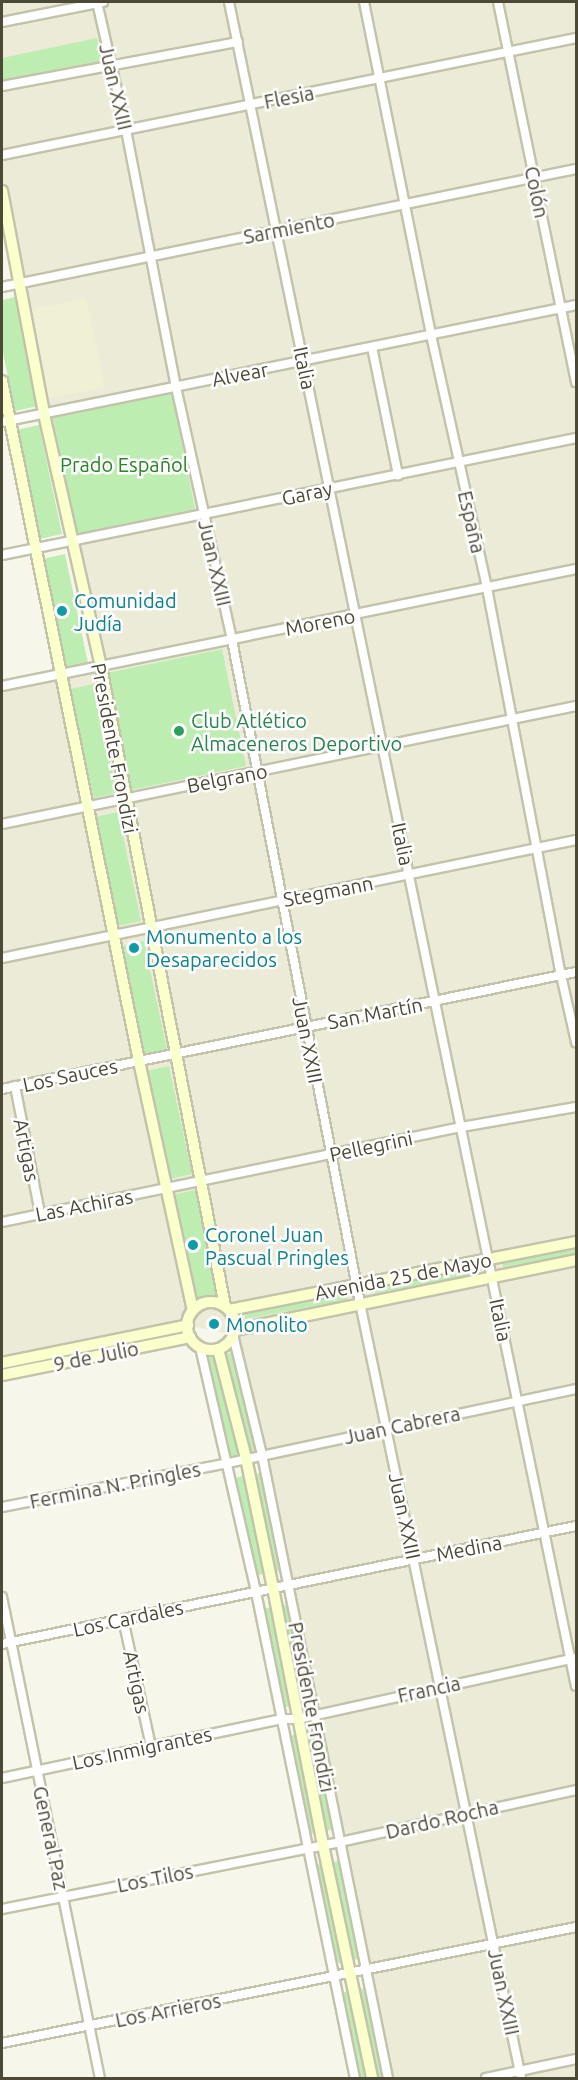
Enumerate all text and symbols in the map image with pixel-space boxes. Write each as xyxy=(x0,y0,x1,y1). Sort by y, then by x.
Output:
street label: Juan XXIII xyxy=(94,41,138,133)
street label: Flesia xyxy=(262,80,316,114)
street label: Colón xyxy=(520,164,554,220)
street label: Sarmiento xyxy=(241,207,337,249)
street label: Italia xyxy=(289,344,321,392)
street label: Alvear xyxy=(210,357,270,391)
park label: Prado Español xyxy=(60,452,188,476)
street label: Garay xyxy=(280,476,334,510)
street label: España xyxy=(453,488,491,556)
street label: Juan XXIII xyxy=(193,517,237,609)
place label: Comunidad Judía xyxy=(74,588,177,635)
street label: Moreno xyxy=(283,603,357,641)
marker: Comunidad Judía xyxy=(55,604,69,618)
street label: Presidente Frondizi xyxy=(87,661,143,835)
place label: Club Atlético Almaceneros Deportivo xyxy=(191,708,402,755)
marker: Club Atlético Almaceneros Deportivo xyxy=(172,724,186,738)
street label: Belgrano xyxy=(185,758,269,798)
street label: Italia xyxy=(387,820,419,868)
street label: Stegmann xyxy=(281,871,375,911)
place label: Monumento a los Desaparecidos xyxy=(146,924,302,971)
marker: Monumento a los Desaparecidos xyxy=(127,941,141,955)
street label: San Martín xyxy=(326,992,424,1034)
street label: Juan XXIII xyxy=(288,995,328,1085)
street label: Los Sauces xyxy=(20,1053,120,1097)
street label: Artigas xyxy=(9,1116,45,1184)
street label: Pellegrini xyxy=(327,1125,415,1167)
street label: Las Achiras xyxy=(33,1184,135,1226)
place label: Coronel Juan Pascual Pringles xyxy=(205,1222,349,1269)
marker: Coronel Juan Pascual Pringles xyxy=(186,1238,200,1252)
street label: Avenida 25 de Mayo xyxy=(312,1247,494,1305)
street label: Italia xyxy=(485,1296,517,1344)
place label: Monolito xyxy=(226,1312,308,1336)
marker: Monolito xyxy=(207,1317,221,1331)
street label: 9 de Julio xyxy=(51,1336,141,1376)
street label: Juan Cabrera xyxy=(342,1401,462,1449)
street label: Fermina N. Pringles xyxy=(28,1457,202,1513)
street label: Juan XXIII xyxy=(384,1470,426,1562)
street label: Medina xyxy=(434,1530,504,1566)
street label: Los Cardales xyxy=(71,1595,185,1641)
street label: Presidente Frondizi xyxy=(284,1620,340,1794)
street label: Artigas xyxy=(119,1648,155,1716)
street label: Francia xyxy=(395,1671,463,1707)
street label: Los Inmigrantes xyxy=(70,1721,214,1775)
street label: General Paz xyxy=(28,1784,74,1892)
street label: Dardo Rocha xyxy=(383,1794,501,1844)
street label: Los Tilos xyxy=(115,1859,195,1897)
street label: Juan XXIII xyxy=(483,1946,525,2038)
street label: Los Arrieros xyxy=(113,1988,223,2032)

